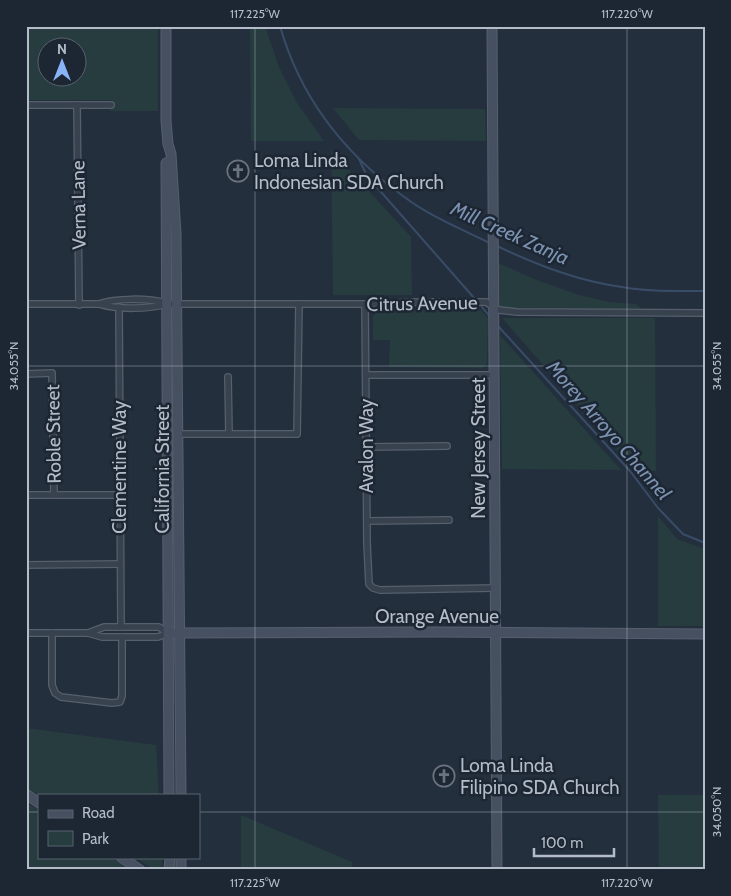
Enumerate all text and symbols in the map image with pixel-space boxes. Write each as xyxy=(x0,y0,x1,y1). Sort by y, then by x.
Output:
text: 117.225°W xyxy=(230,6,281,21)
text: 117.220°W xyxy=(601,6,653,21)
north arrow xyxy=(38,38,88,88)
text: N xyxy=(57,40,67,58)
place label: Loma Linda Indonesian SDA Church xyxy=(254,149,444,194)
church icon: Loma Linda Indonesian SDA Church xyxy=(226,159,250,183)
street label: Verna Lane xyxy=(66,160,91,250)
water label: Mill Creek Zanja xyxy=(446,196,573,270)
street label: Citrus Avenue xyxy=(366,291,478,316)
text: 34.055°N xyxy=(6,342,21,390)
text: 34.055°N xyxy=(709,342,724,390)
water label: Morey Arroyo Channel xyxy=(541,355,676,505)
street label: New Jersey Street xyxy=(467,377,490,519)
street label: Roble Street xyxy=(41,384,66,484)
street label: Avalon Way xyxy=(355,398,378,493)
street label: Clementine Way xyxy=(108,400,131,534)
street label: California Street xyxy=(151,404,174,533)
street label: Orange Avenue xyxy=(375,605,499,628)
place label: Loma Linda Filipino SDA Church xyxy=(460,754,620,799)
church icon: Loma Linda Filipino SDA Church xyxy=(432,764,456,788)
text: 34.050°N xyxy=(709,787,724,837)
legend xyxy=(38,794,200,858)
text: Road xyxy=(82,804,115,822)
scale bar xyxy=(534,826,614,858)
text: Park xyxy=(82,830,109,848)
text: 100 m xyxy=(541,834,583,852)
text: 117.225°W xyxy=(230,875,281,890)
text: 117.220°W xyxy=(601,875,653,890)

